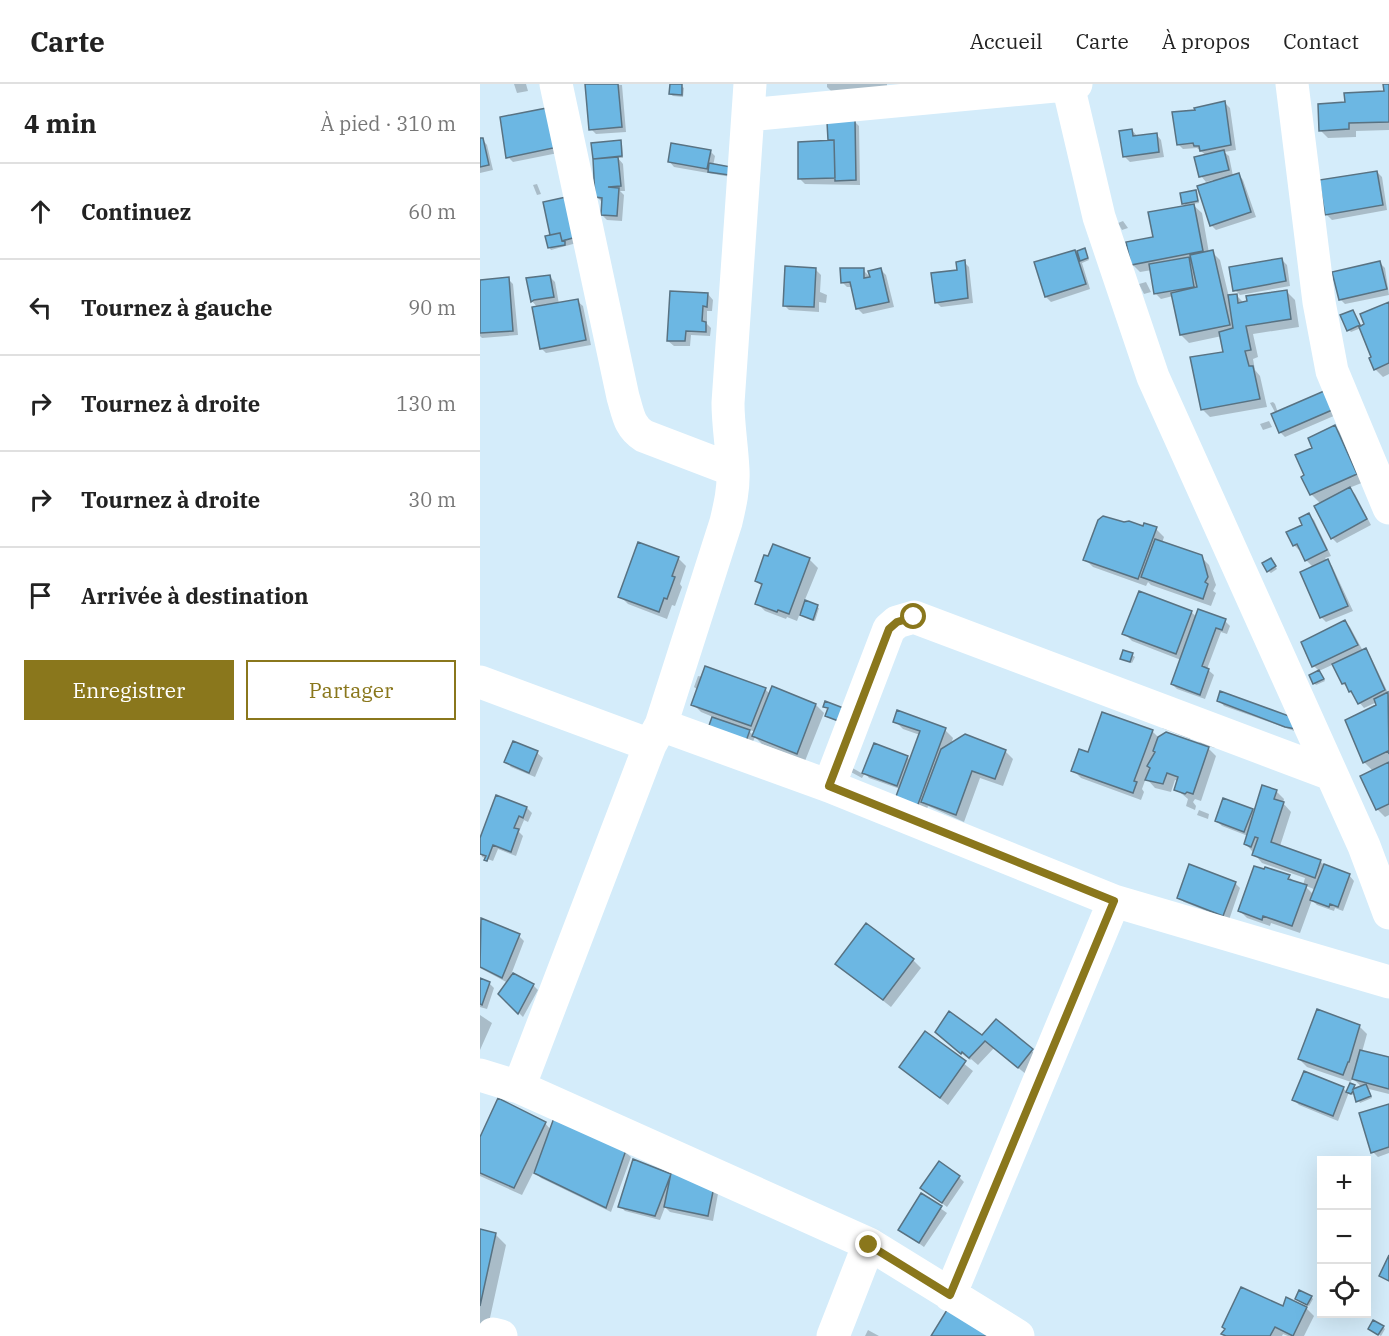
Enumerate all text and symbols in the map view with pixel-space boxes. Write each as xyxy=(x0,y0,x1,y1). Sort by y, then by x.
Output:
text: Carte xyxy=(30,23,105,60)
text: Accueil xyxy=(970,27,1043,55)
text: Carte xyxy=(1076,27,1129,55)
text: À propos xyxy=(1162,27,1250,55)
text: Contact xyxy=(1283,27,1359,55)
text: 4 min xyxy=(24,106,97,140)
text: À pied · 310 m xyxy=(321,110,456,137)
icon: ahead xyxy=(24,195,57,228)
text: Continuez xyxy=(81,197,191,226)
text: 60 m xyxy=(408,198,456,225)
icon: left xyxy=(24,291,57,324)
text: Tournez à gauche xyxy=(81,293,272,322)
text: 90 m xyxy=(408,294,456,321)
icon: right xyxy=(24,387,57,420)
text: Tournez à droite xyxy=(81,389,260,418)
text: 130 m xyxy=(396,390,456,417)
icon: right xyxy=(24,483,57,516)
text: Tournez à droite xyxy=(81,485,260,514)
text: 30 m xyxy=(408,486,456,513)
icon: arrive xyxy=(24,579,57,612)
text: Arrivée à destination xyxy=(81,581,309,610)
route start xyxy=(900,603,926,629)
button: Enregistrer xyxy=(24,660,234,720)
button: Partager xyxy=(246,660,456,720)
map controls xyxy=(1317,1156,1371,1318)
button: + xyxy=(1317,1156,1371,1210)
button: − xyxy=(1317,1210,1371,1264)
route end xyxy=(855,1231,881,1257)
button: locate xyxy=(1317,1264,1371,1318)

